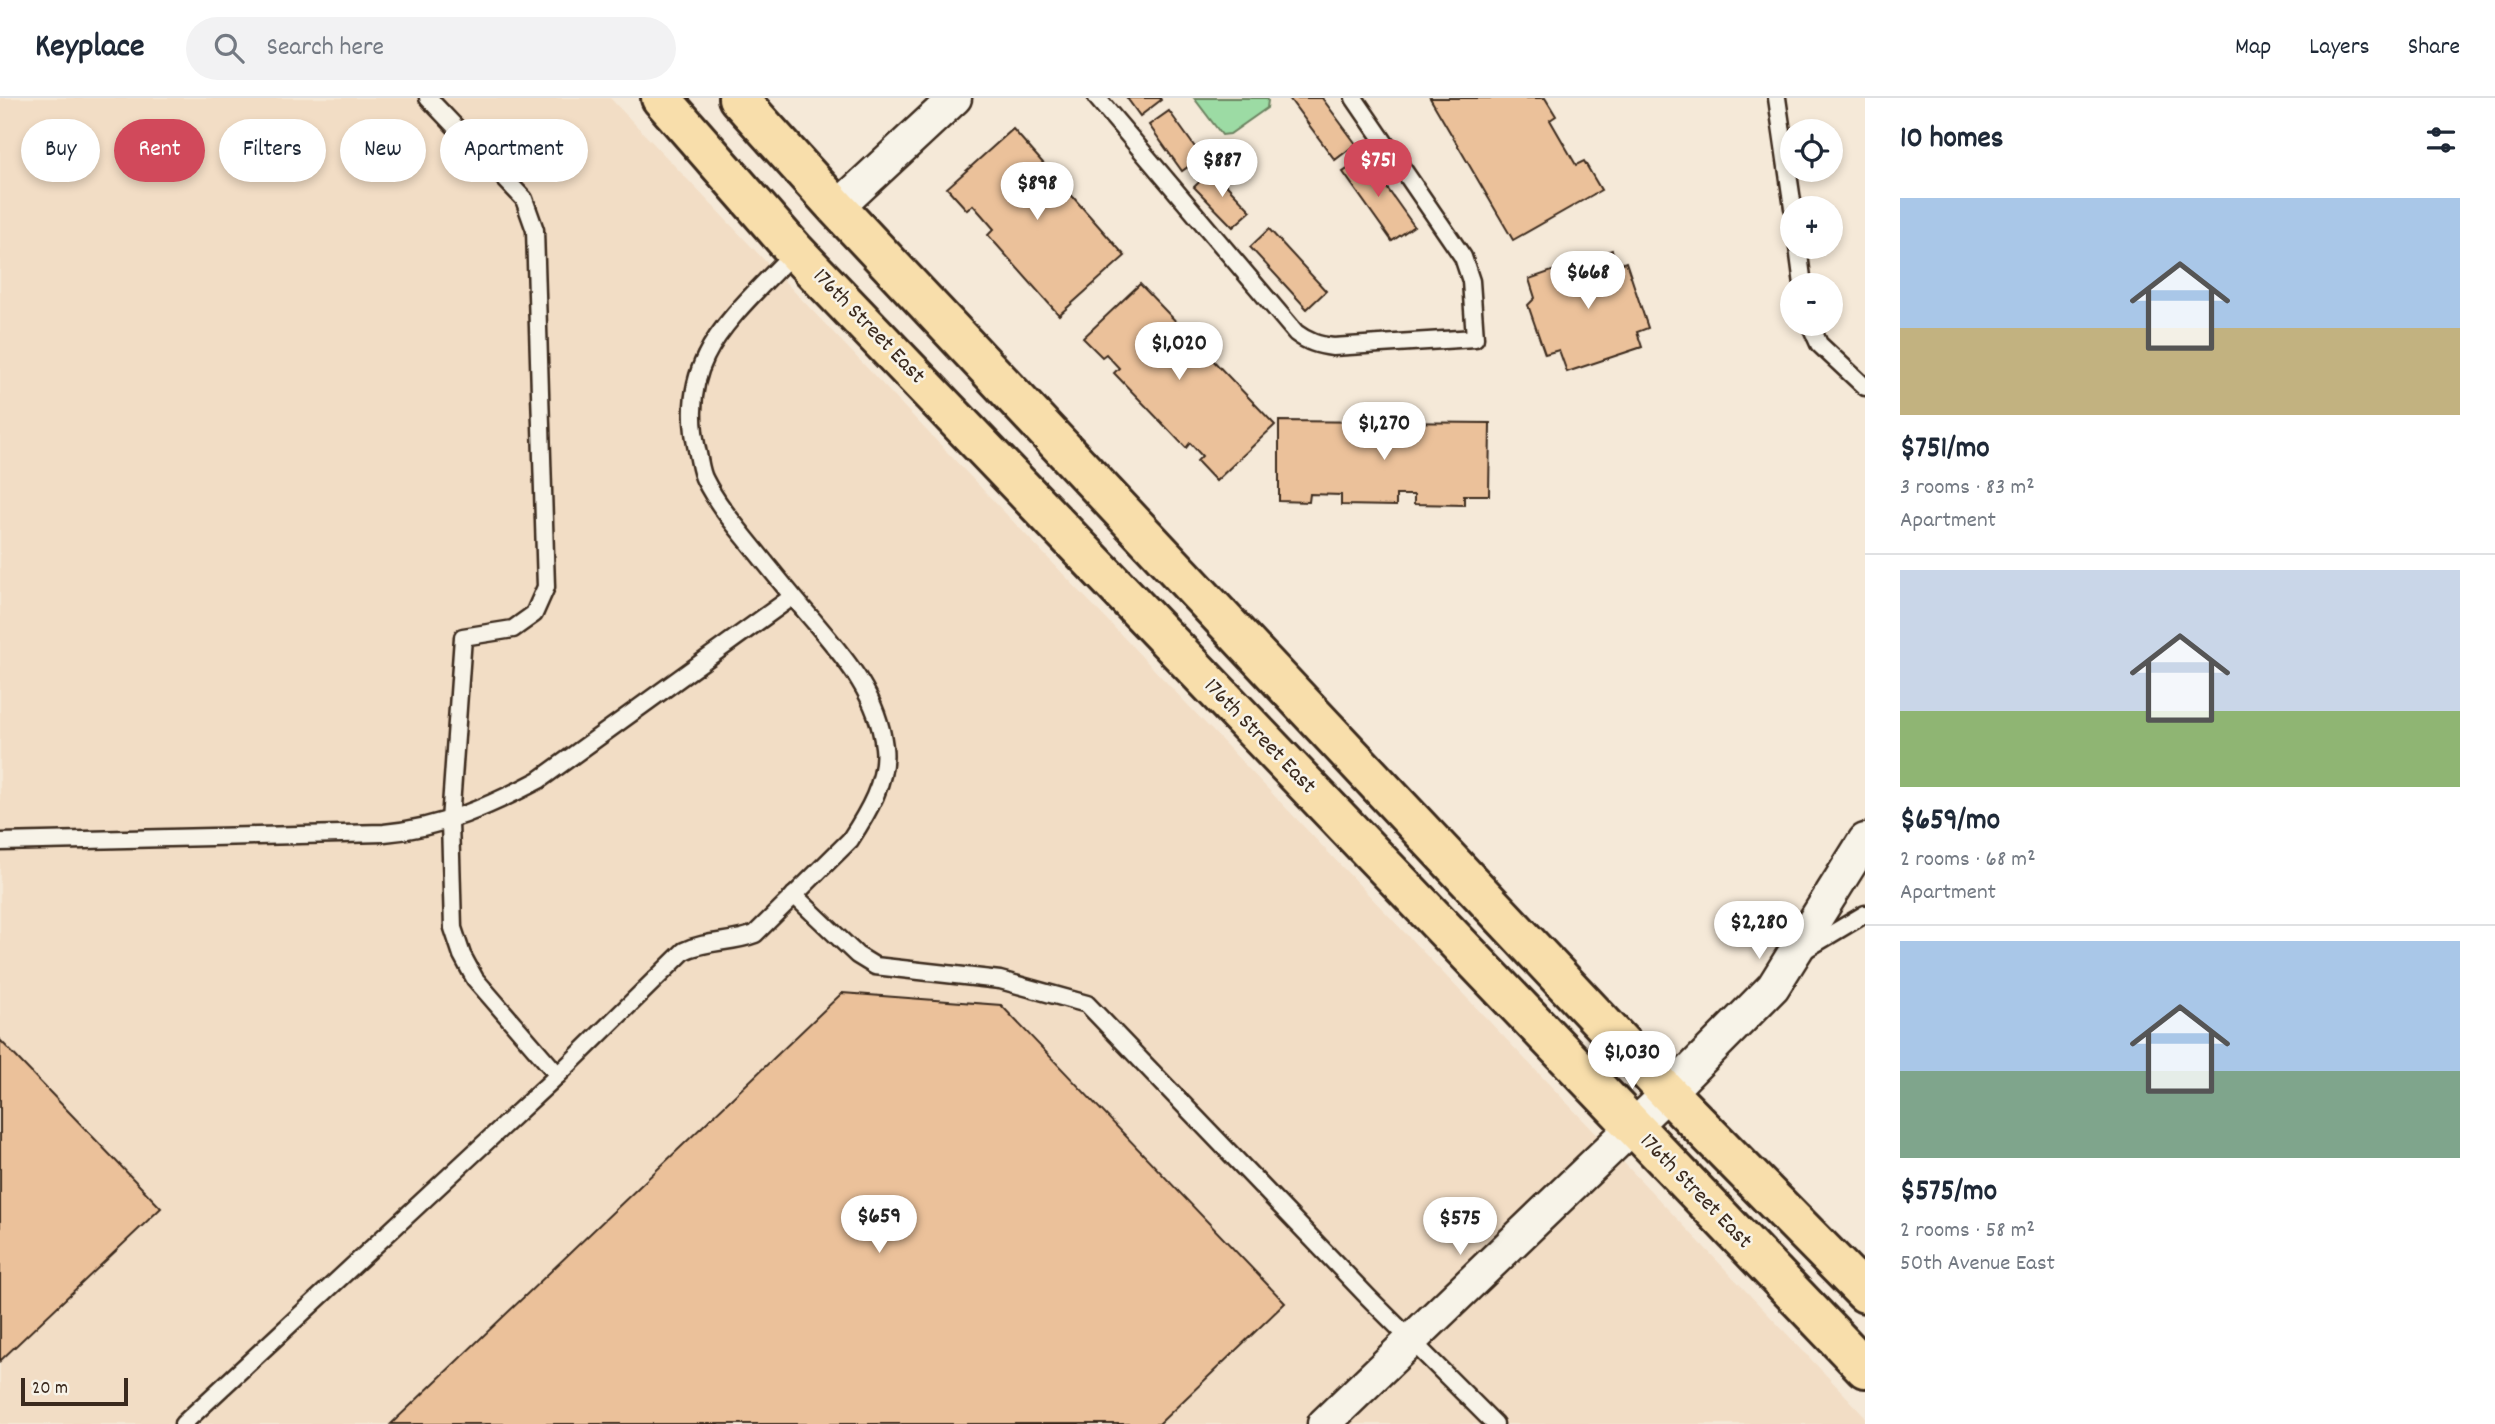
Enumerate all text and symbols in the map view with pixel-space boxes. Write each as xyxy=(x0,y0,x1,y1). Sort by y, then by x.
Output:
search box xyxy=(186,17,676,80)
text: Keyplace xyxy=(35,25,144,72)
icon: search xyxy=(210,29,248,67)
text: Search here xyxy=(266,30,384,67)
text: Map xyxy=(2235,31,2271,65)
text: Layers xyxy=(2309,31,2370,65)
text: Share xyxy=(2408,31,2460,65)
chip: Buy xyxy=(21,119,100,182)
chip: Rent xyxy=(114,119,205,182)
chip: Filters xyxy=(219,119,326,182)
chip: New xyxy=(340,119,426,182)
chip: Apartment xyxy=(440,119,588,182)
map controls xyxy=(1780,119,1843,336)
button: locate xyxy=(1780,119,1843,182)
text: 10 homes xyxy=(1900,119,2003,162)
icon: filters xyxy=(2422,121,2460,159)
pin: $887 xyxy=(1181,140,1263,199)
pin: $751 xyxy=(1337,140,1419,199)
text: $887 xyxy=(1203,145,1241,178)
text: $751 xyxy=(1360,145,1396,178)
pin: $898 xyxy=(996,162,1078,222)
text: $898 xyxy=(1017,168,1057,201)
button: + xyxy=(1780,196,1843,259)
icon: home xyxy=(2117,243,2243,369)
pin: $668 xyxy=(1547,252,1629,311)
text: $668 xyxy=(1566,257,1610,290)
street label: 176th Street East xyxy=(804,262,932,392)
button: − xyxy=(1780,273,1843,336)
pin: $1,020 xyxy=(1122,322,1236,382)
text: $1,020 xyxy=(1151,328,1207,361)
pin: $1,270 xyxy=(1327,402,1441,462)
text: $1,270 xyxy=(1358,408,1410,441)
text: $751/mo xyxy=(1900,429,1990,472)
text: 3 rooms · 83 m² xyxy=(1900,472,2035,505)
text: Apartment xyxy=(1900,505,1996,538)
icon: home xyxy=(2117,615,2243,741)
street label: 176th Street East xyxy=(1195,672,1323,802)
text: $659/mo xyxy=(1900,801,2000,844)
text: 2 rooms · 68 m² xyxy=(1900,844,2036,877)
text: Apartment xyxy=(1900,877,1996,910)
pin: $2,280 xyxy=(1702,902,1816,961)
text: $2,280 xyxy=(1730,907,1788,940)
icon: home xyxy=(2117,986,2243,1112)
pin: $1,030 xyxy=(1575,1032,1689,1091)
text: $1,030 xyxy=(1604,1037,1660,1070)
street label: 176th Street East xyxy=(1631,1127,1759,1257)
text: $575/mo xyxy=(1900,1172,1997,1215)
pin: $659 xyxy=(838,1196,920,1255)
pin: $575 xyxy=(1419,1198,1501,1257)
text: $659 xyxy=(857,1201,901,1234)
text: $575 xyxy=(1439,1203,1481,1236)
text: 2 rooms · 58 m² xyxy=(1900,1215,2035,1248)
text: 50th Avenue East xyxy=(1900,1248,2055,1281)
scale bar xyxy=(21,1375,128,1407)
text: 20 m xyxy=(32,1376,68,1403)

